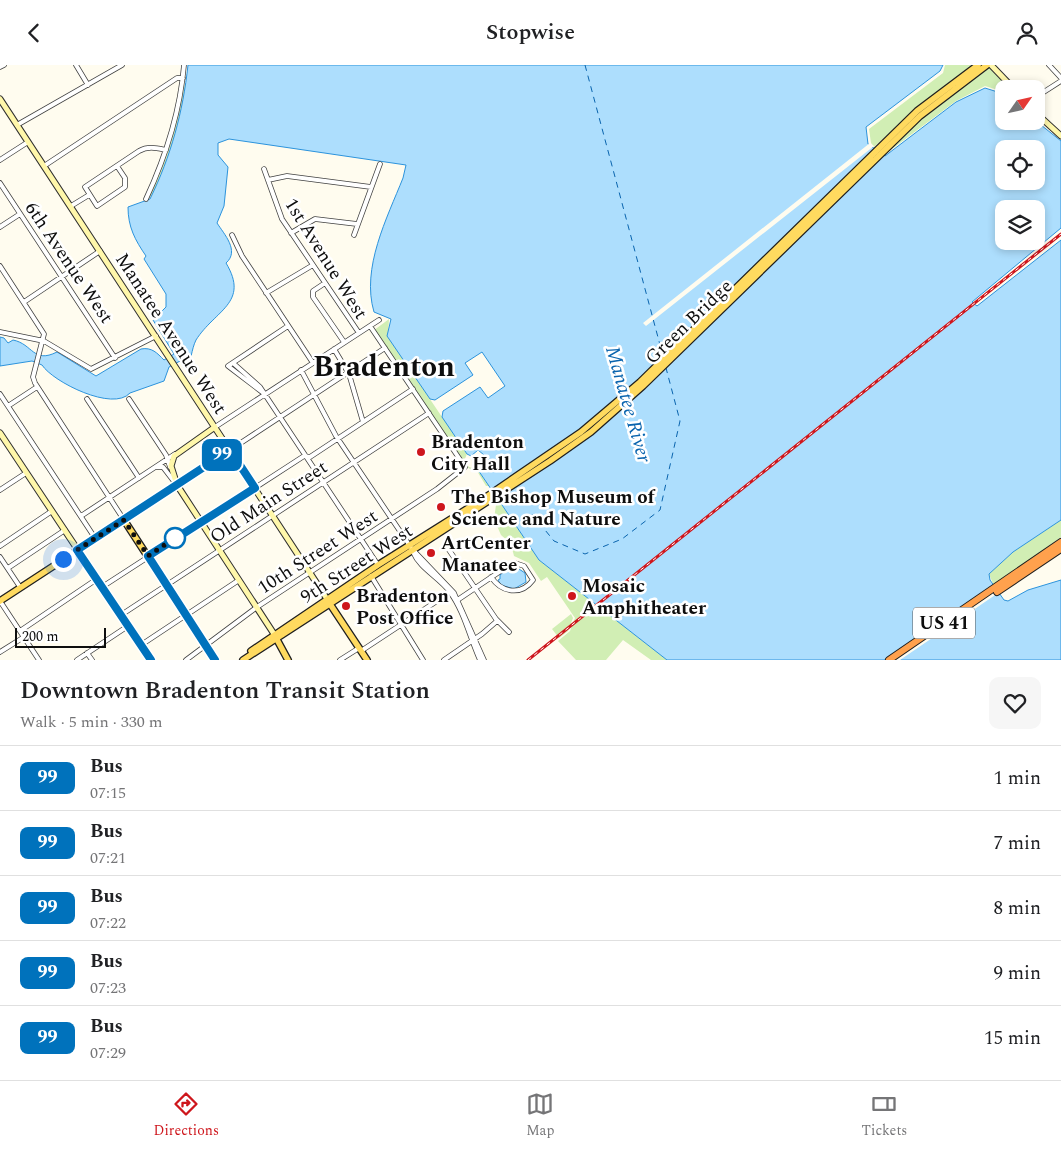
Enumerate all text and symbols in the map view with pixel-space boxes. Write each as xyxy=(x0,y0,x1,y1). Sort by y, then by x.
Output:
text: Stopwise xyxy=(486,16,575,49)
icon: back xyxy=(20,19,48,47)
icon: person xyxy=(1013,19,1041,47)
north arrow xyxy=(995,80,1045,130)
map controls xyxy=(995,80,1045,250)
button: locate xyxy=(995,140,1045,190)
street label: 1st Avenue West xyxy=(277,192,375,326)
street label: 6th Avenue West xyxy=(17,196,121,330)
button: layers xyxy=(995,200,1045,250)
street label: Manatee Avenue West xyxy=(108,247,234,420)
street label: Green Bridge xyxy=(639,273,740,372)
water label: Manatee River xyxy=(597,342,659,467)
district label: Bradenton xyxy=(313,345,455,389)
place label: Bradenton City Hall xyxy=(431,428,524,479)
line badge: 99 xyxy=(200,439,244,471)
text: 99 xyxy=(212,441,232,468)
marker: Bradenton City Hall xyxy=(415,446,427,458)
street label: Old Main Street xyxy=(204,453,334,551)
place label: The Bishop Museum of Science and Nature xyxy=(451,483,656,534)
marker: The Bishop Museum of Science and Nature xyxy=(435,501,447,513)
street label: 10th Street West xyxy=(252,502,384,602)
street label: 9th Street West xyxy=(295,517,419,612)
unlabelled marker xyxy=(164,527,186,549)
place label: ArtCenter Manatee xyxy=(441,529,531,580)
your location xyxy=(51,547,76,572)
marker: ArtCenter Manatee xyxy=(425,547,437,559)
place label: Mosaic Amphitheater xyxy=(582,572,707,623)
place label: Bradenton Post Office xyxy=(356,582,453,633)
marker: Mosaic Amphitheater xyxy=(566,590,578,602)
marker: Bradenton Post Office xyxy=(340,600,352,612)
road number: US 41 xyxy=(913,607,975,639)
scale bar xyxy=(15,625,106,648)
text: 200 m xyxy=(22,626,59,647)
text: Downtown Bradenton Transit Station xyxy=(20,673,430,709)
button: heart xyxy=(989,677,1041,729)
text: Walk · 5 min · 330 m xyxy=(20,710,163,734)
text: Bus xyxy=(90,752,123,781)
text: 99 xyxy=(37,764,58,791)
text: 1 min xyxy=(993,764,1041,793)
text: 07:15 xyxy=(90,781,126,805)
text: Bus xyxy=(90,817,123,846)
text: 99 xyxy=(37,829,58,856)
text: 7 min xyxy=(993,829,1041,858)
text: 07:21 xyxy=(90,846,126,870)
text: Bus xyxy=(90,882,123,911)
text: 99 xyxy=(37,894,58,921)
text: 8 min xyxy=(993,894,1041,923)
text: 07:22 xyxy=(90,911,126,935)
text: Bus xyxy=(90,947,123,976)
text: 99 xyxy=(37,959,58,986)
text: 9 min xyxy=(993,959,1041,988)
text: 07:23 xyxy=(90,976,126,1000)
text: Bus xyxy=(90,1012,123,1041)
text: 99 xyxy=(37,1024,58,1051)
text: 15 min xyxy=(984,1024,1041,1053)
text: 07:29 xyxy=(90,1041,126,1065)
tab: Directions xyxy=(154,1090,219,1141)
tab: Map xyxy=(526,1090,554,1141)
tab: Tickets xyxy=(862,1090,907,1141)

